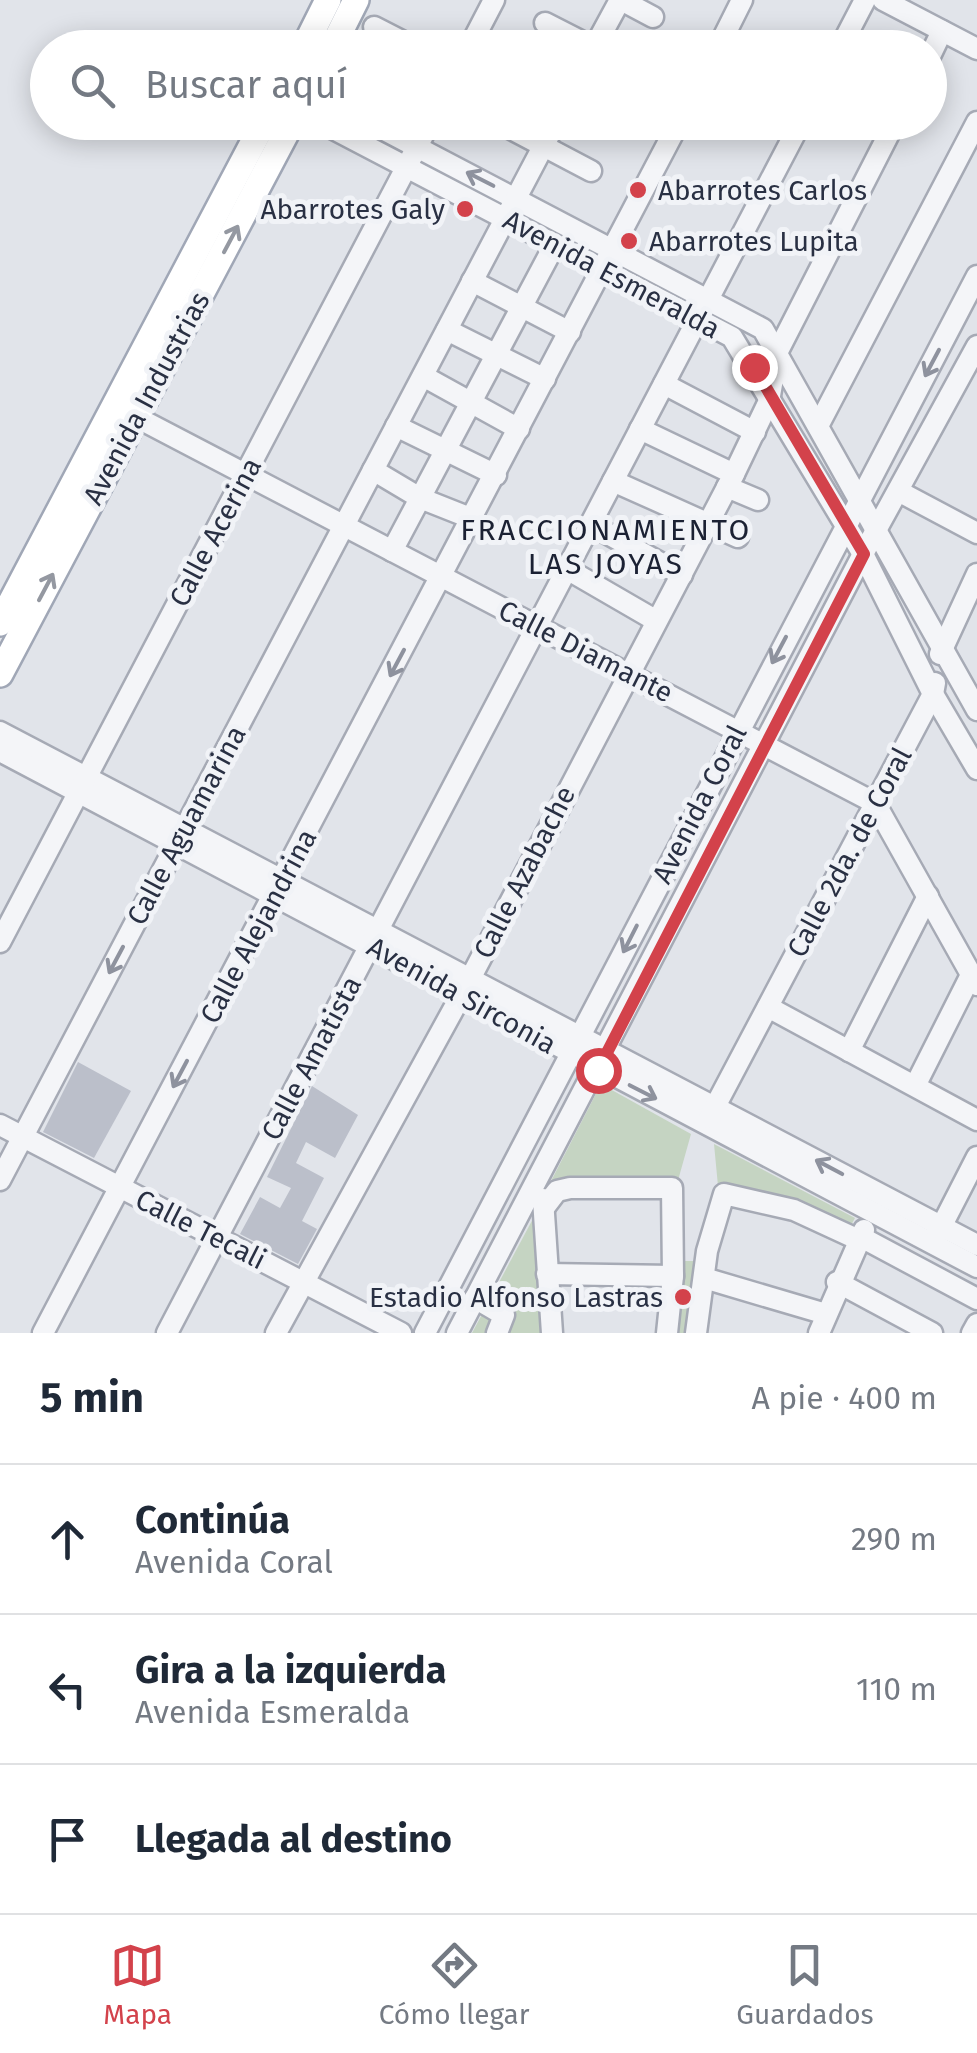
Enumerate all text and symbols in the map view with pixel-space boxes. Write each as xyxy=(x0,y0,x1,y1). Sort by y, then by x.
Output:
search box xyxy=(30,30,947,140)
icon: search xyxy=(65,58,120,113)
text: Buscar aquí xyxy=(145,62,347,108)
one-way arrow xyxy=(466,169,496,188)
place label: Abarrotes Carlos xyxy=(658,174,867,207)
marker: Abarrotes Carlos xyxy=(627,179,649,201)
place label: Abarrotes Galy xyxy=(260,193,445,226)
marker: Abarrotes Galy xyxy=(454,198,476,220)
street label: Avenida Esmeralda xyxy=(498,203,726,346)
one-way arrow xyxy=(222,224,241,254)
place label: Abarrotes Lupita xyxy=(649,225,859,258)
marker: Abarrotes Lupita xyxy=(618,230,640,252)
street label: Avenida Industrias xyxy=(76,286,216,510)
route end xyxy=(732,345,778,391)
one-way arrow xyxy=(922,347,941,377)
street label: Calle Acerina xyxy=(162,452,268,612)
district label: FRACCIONAMIENTO LAS JOYAS xyxy=(460,512,752,582)
one-way arrow xyxy=(36,573,56,603)
street label: Calle Diamante xyxy=(493,593,678,710)
one-way arrow xyxy=(769,634,789,664)
one-way arrow xyxy=(387,648,406,678)
street label: Calle Aguamarina xyxy=(120,720,253,930)
street label: Avenida Coral xyxy=(645,720,753,889)
street label: Calle 2da. de Coral xyxy=(780,742,919,963)
street label: Calle Azabache xyxy=(467,781,582,964)
street label: Calle Alejandrina xyxy=(193,823,324,1029)
one-way arrow xyxy=(620,923,639,953)
street label: Avenida Sirconia xyxy=(362,930,562,1061)
one-way arrow xyxy=(106,945,125,975)
street label: Calle Amatista xyxy=(254,971,368,1146)
route start xyxy=(576,1048,622,1094)
one-way arrow xyxy=(170,1059,189,1089)
one-way arrow xyxy=(627,1083,657,1102)
one-way arrow xyxy=(814,1157,844,1177)
street label: Calle Tecali xyxy=(130,1183,271,1276)
place label: Estadio Alfonso Lastras xyxy=(369,1281,663,1314)
marker: Estadio Alfonso Lastras xyxy=(672,1286,694,1308)
text: 5 min xyxy=(40,1373,144,1423)
text: A pie · 400 m xyxy=(751,1379,937,1417)
text: Continúa xyxy=(135,1497,290,1543)
icon: ahead xyxy=(40,1512,95,1567)
text: 290 m xyxy=(851,1520,937,1558)
text: Avenida Coral xyxy=(135,1543,333,1581)
text: Gira a la izquierda xyxy=(135,1647,447,1693)
icon: left xyxy=(40,1662,95,1717)
text: 110 m xyxy=(856,1670,937,1708)
text: Avenida Esmeralda xyxy=(135,1693,410,1731)
icon: arrive xyxy=(40,1812,95,1867)
text: Llegada al destino xyxy=(135,1816,452,1862)
tab: Mapa xyxy=(103,1938,172,2031)
tab: Cómo llegar xyxy=(379,1938,530,2031)
tab: Guardados xyxy=(736,1938,874,2031)

